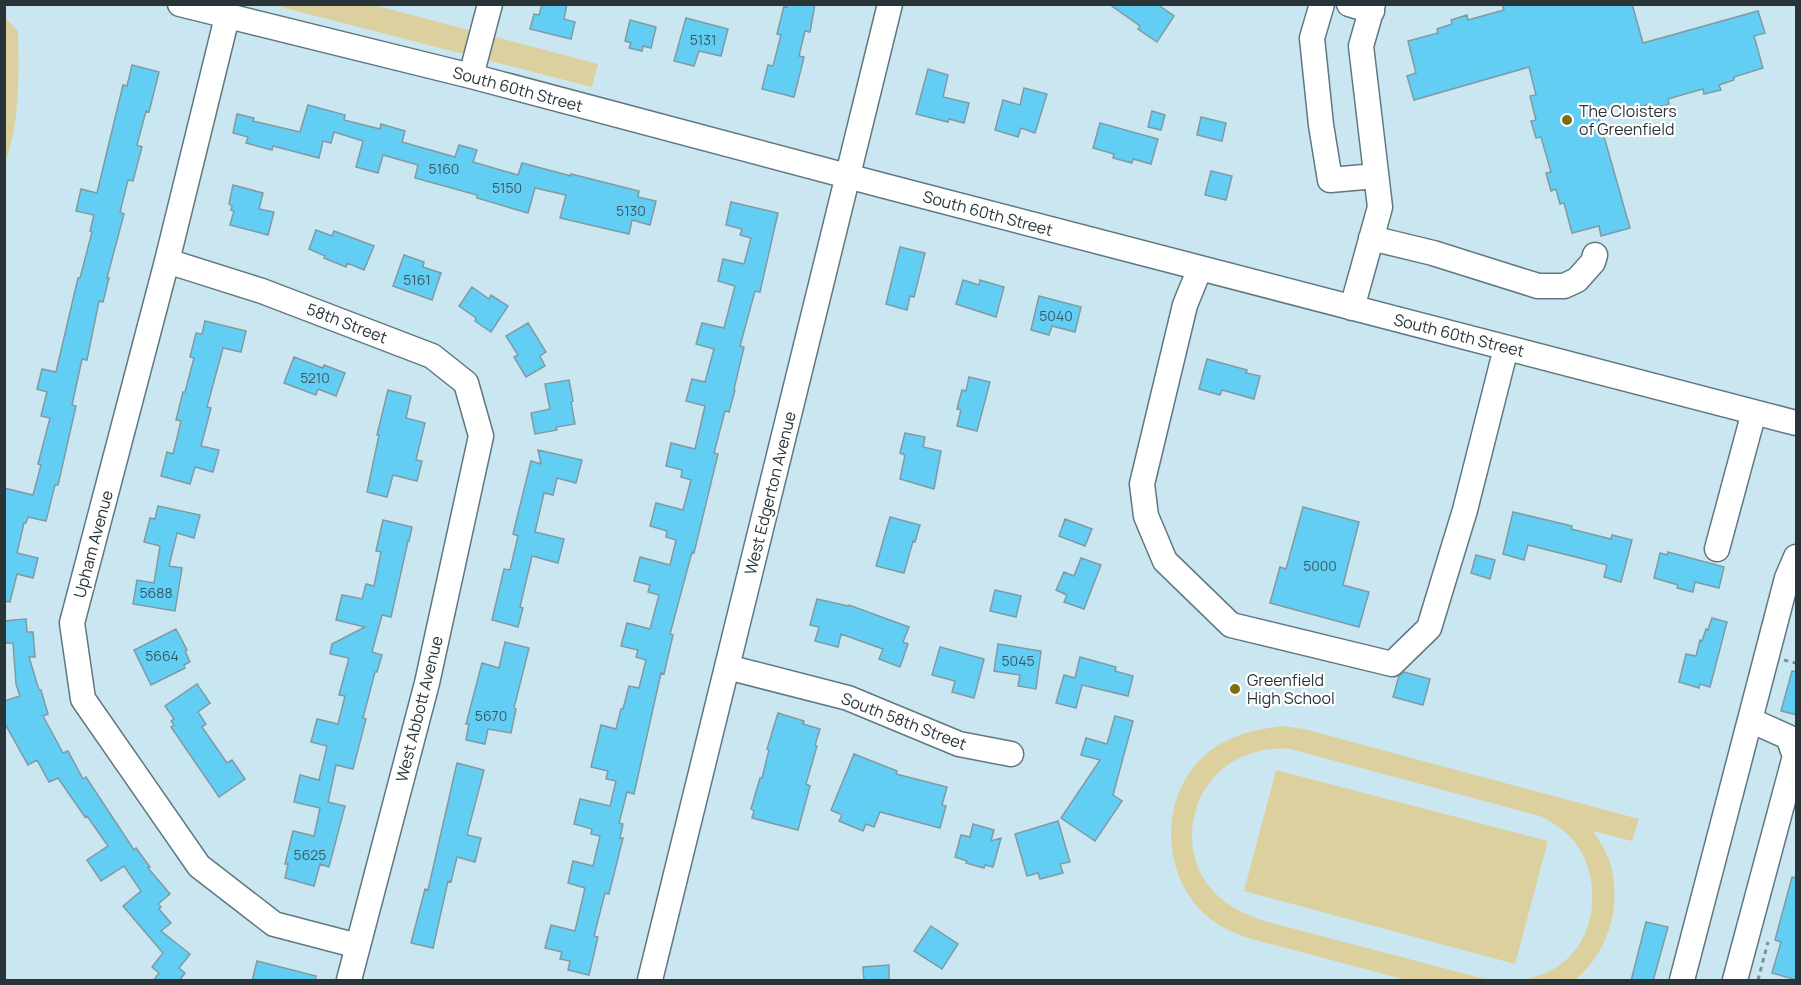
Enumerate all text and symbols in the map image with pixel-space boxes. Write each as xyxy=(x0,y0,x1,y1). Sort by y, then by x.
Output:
house number: 5131 xyxy=(690,30,716,49)
street label: South 60th Street xyxy=(451,61,585,117)
place label: The Cloisters of Greenfield xyxy=(1579,100,1677,140)
marker: The Cloisters of Greenfield xyxy=(1560,113,1574,127)
house number: 5160 xyxy=(429,159,459,178)
house number: 5150 xyxy=(492,178,522,197)
street label: South 60th Street xyxy=(921,185,1055,241)
house number: 5130 xyxy=(616,201,646,220)
house number: 5161 xyxy=(403,270,431,289)
street label: 58th Street xyxy=(304,298,390,348)
house number: 5040 xyxy=(1039,306,1073,325)
street label: South 60th Street xyxy=(1391,308,1527,362)
house number: 5210 xyxy=(300,368,330,387)
street label: West Edgerton Avenue xyxy=(739,409,801,577)
street label: Upham Avenue xyxy=(68,488,118,600)
house number: 5000 xyxy=(1303,556,1337,575)
house number: 5688 xyxy=(139,583,173,602)
street label: West Abbott Avenue xyxy=(390,634,448,784)
house number: 5664 xyxy=(145,646,179,665)
house number: 5045 xyxy=(1002,651,1034,670)
place label: Greenfield High School xyxy=(1247,669,1335,709)
marker: Greenfield High School xyxy=(1228,682,1242,696)
street label: South 58th Street xyxy=(838,687,970,755)
house number: 5670 xyxy=(475,706,507,725)
house number: 5625 xyxy=(294,845,326,864)

